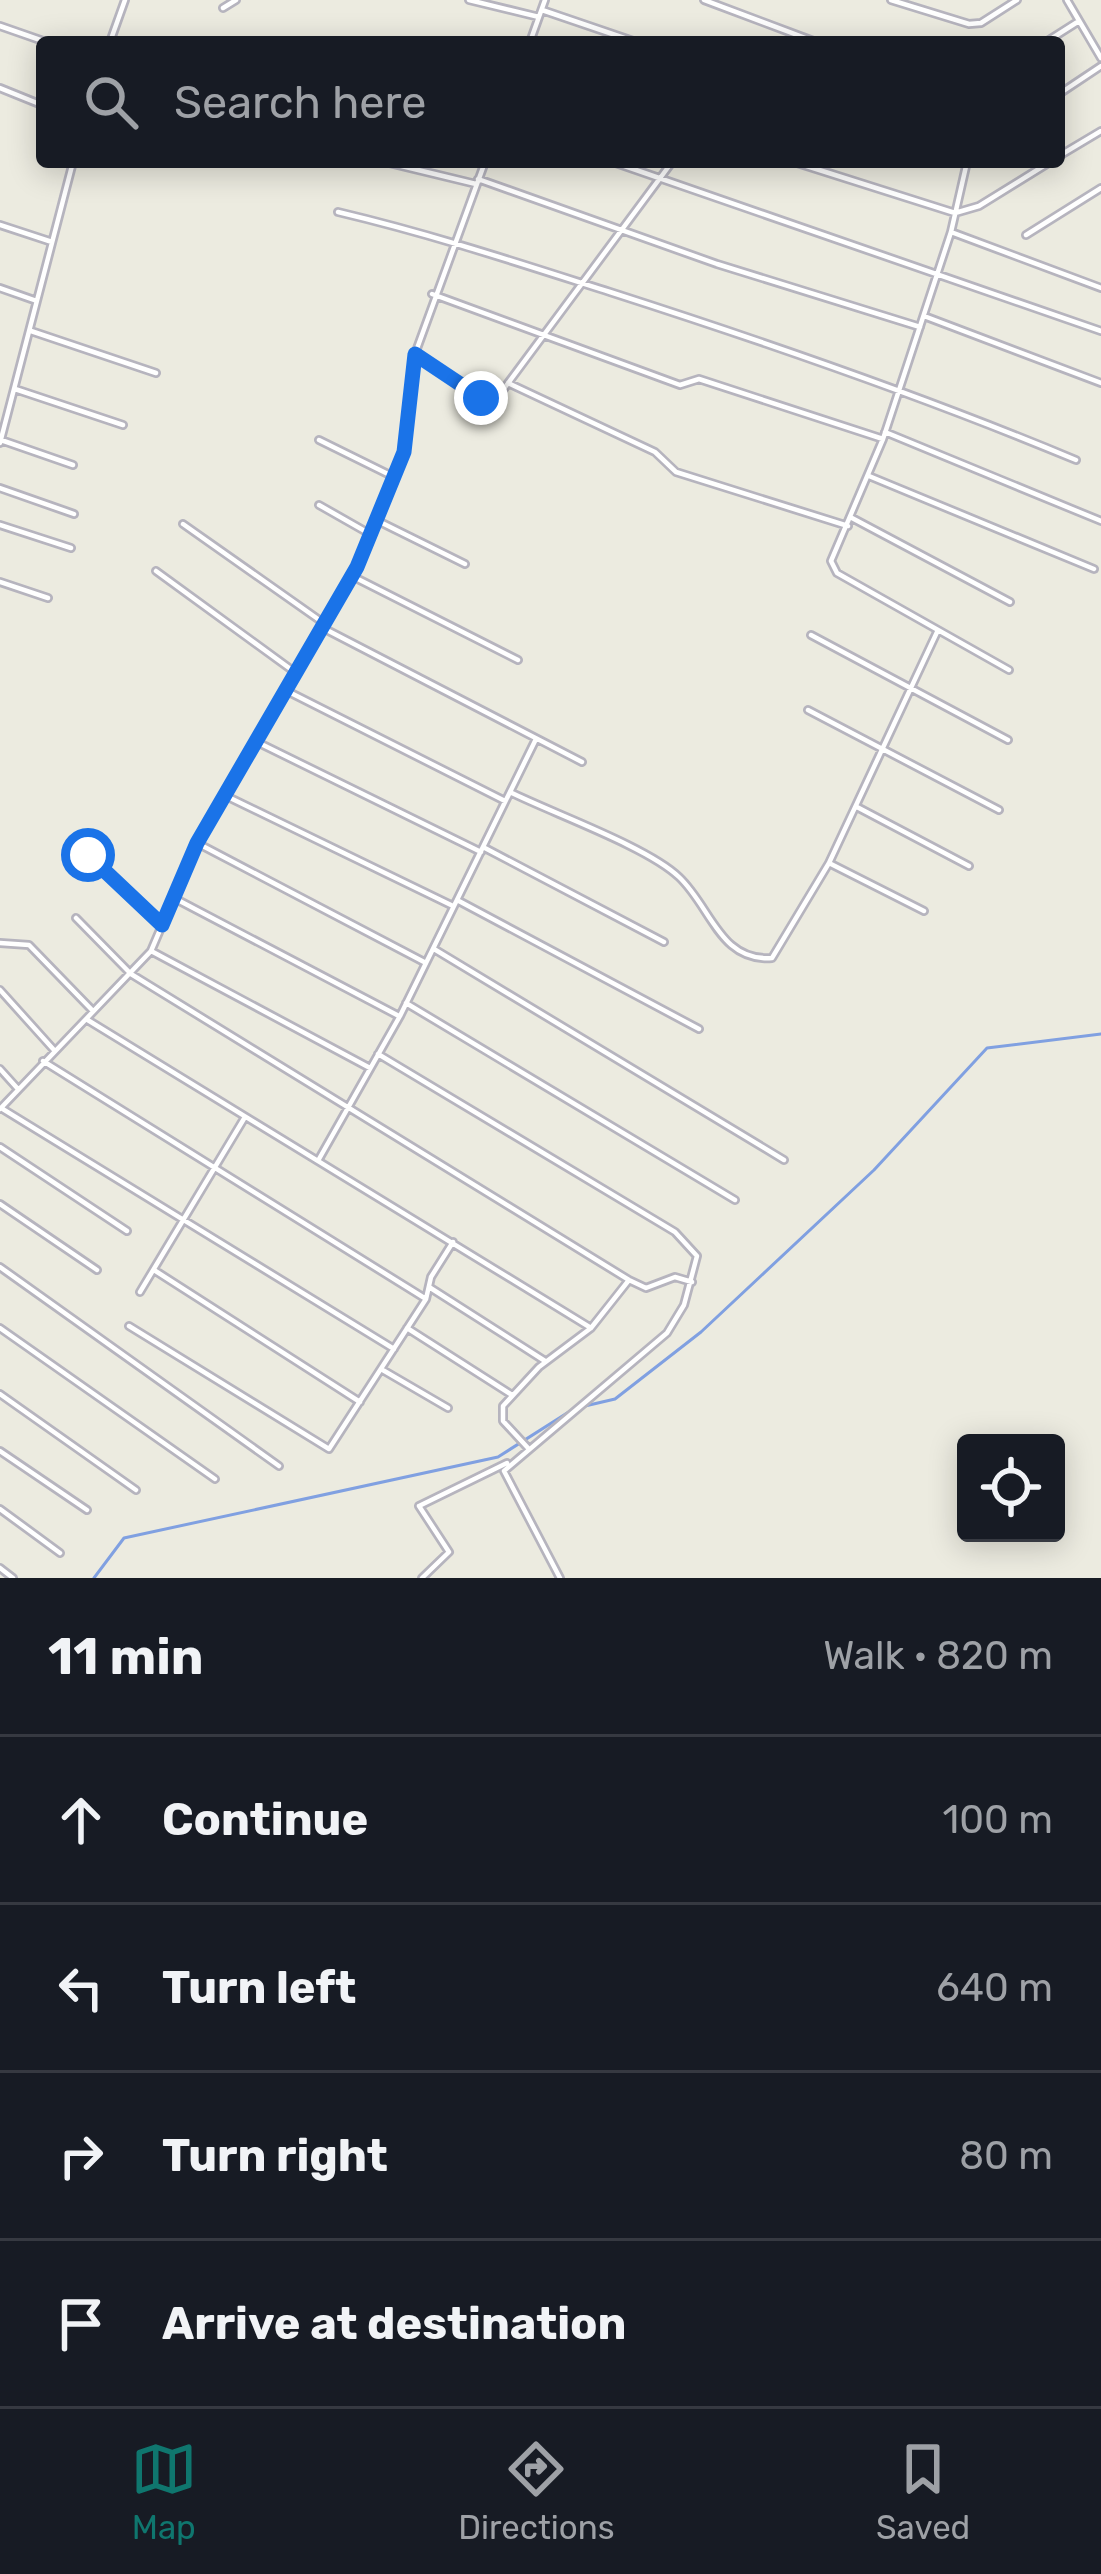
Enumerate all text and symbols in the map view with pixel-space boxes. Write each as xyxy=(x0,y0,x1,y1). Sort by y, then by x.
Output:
search box xyxy=(36,36,1065,168)
icon: search xyxy=(78,69,144,135)
text: Search here xyxy=(174,76,426,129)
route end xyxy=(454,371,508,425)
route start xyxy=(61,828,115,882)
map controls xyxy=(957,1434,1065,1542)
button: locate xyxy=(957,1434,1065,1542)
text: 11 min xyxy=(48,1626,204,1687)
text: Walk · 820 m xyxy=(823,1633,1053,1679)
icon: ahead xyxy=(48,1787,114,1853)
text: Continue xyxy=(162,1793,368,1846)
text: 100 m xyxy=(943,1797,1053,1843)
icon: left xyxy=(48,1955,114,2021)
text: Turn left xyxy=(162,1961,356,2014)
text: 640 m xyxy=(936,1965,1053,2011)
icon: right xyxy=(48,2123,114,2189)
text: Turn right xyxy=(162,2129,388,2182)
text: 80 m xyxy=(959,2133,1053,2179)
icon: arrive xyxy=(48,2291,114,2357)
text: Arrive at destination xyxy=(162,2297,627,2350)
tab: Map xyxy=(131,2436,197,2547)
tab: Directions xyxy=(458,2436,615,2547)
tab: Saved xyxy=(876,2436,970,2547)

